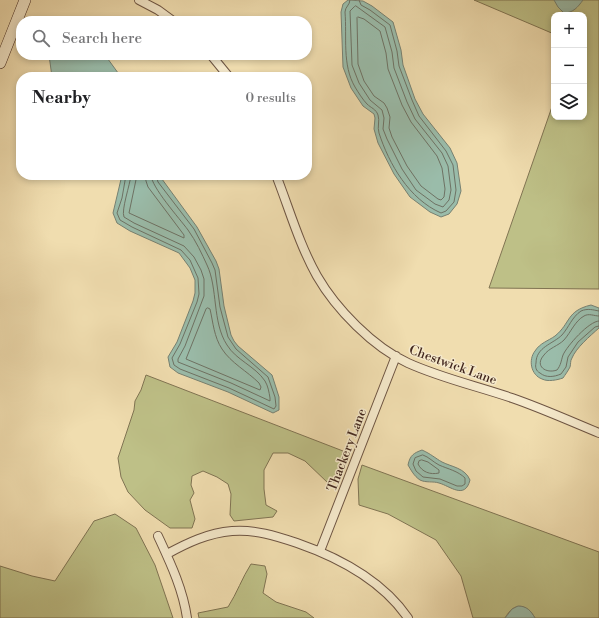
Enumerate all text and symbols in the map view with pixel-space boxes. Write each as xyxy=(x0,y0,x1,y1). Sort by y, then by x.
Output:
map controls xyxy=(551,12,587,120)
button: + xyxy=(551,12,587,48)
search box xyxy=(16,16,312,60)
icon: search xyxy=(30,27,52,49)
text: Search here xyxy=(62,29,142,48)
button: − xyxy=(551,48,587,84)
button: layers xyxy=(551,84,587,120)
text: Nearby xyxy=(32,87,91,109)
text: 0 results xyxy=(245,90,296,106)
street label: Chestwick Lane xyxy=(407,342,500,388)
street label: Thackery Lane xyxy=(324,406,370,494)

